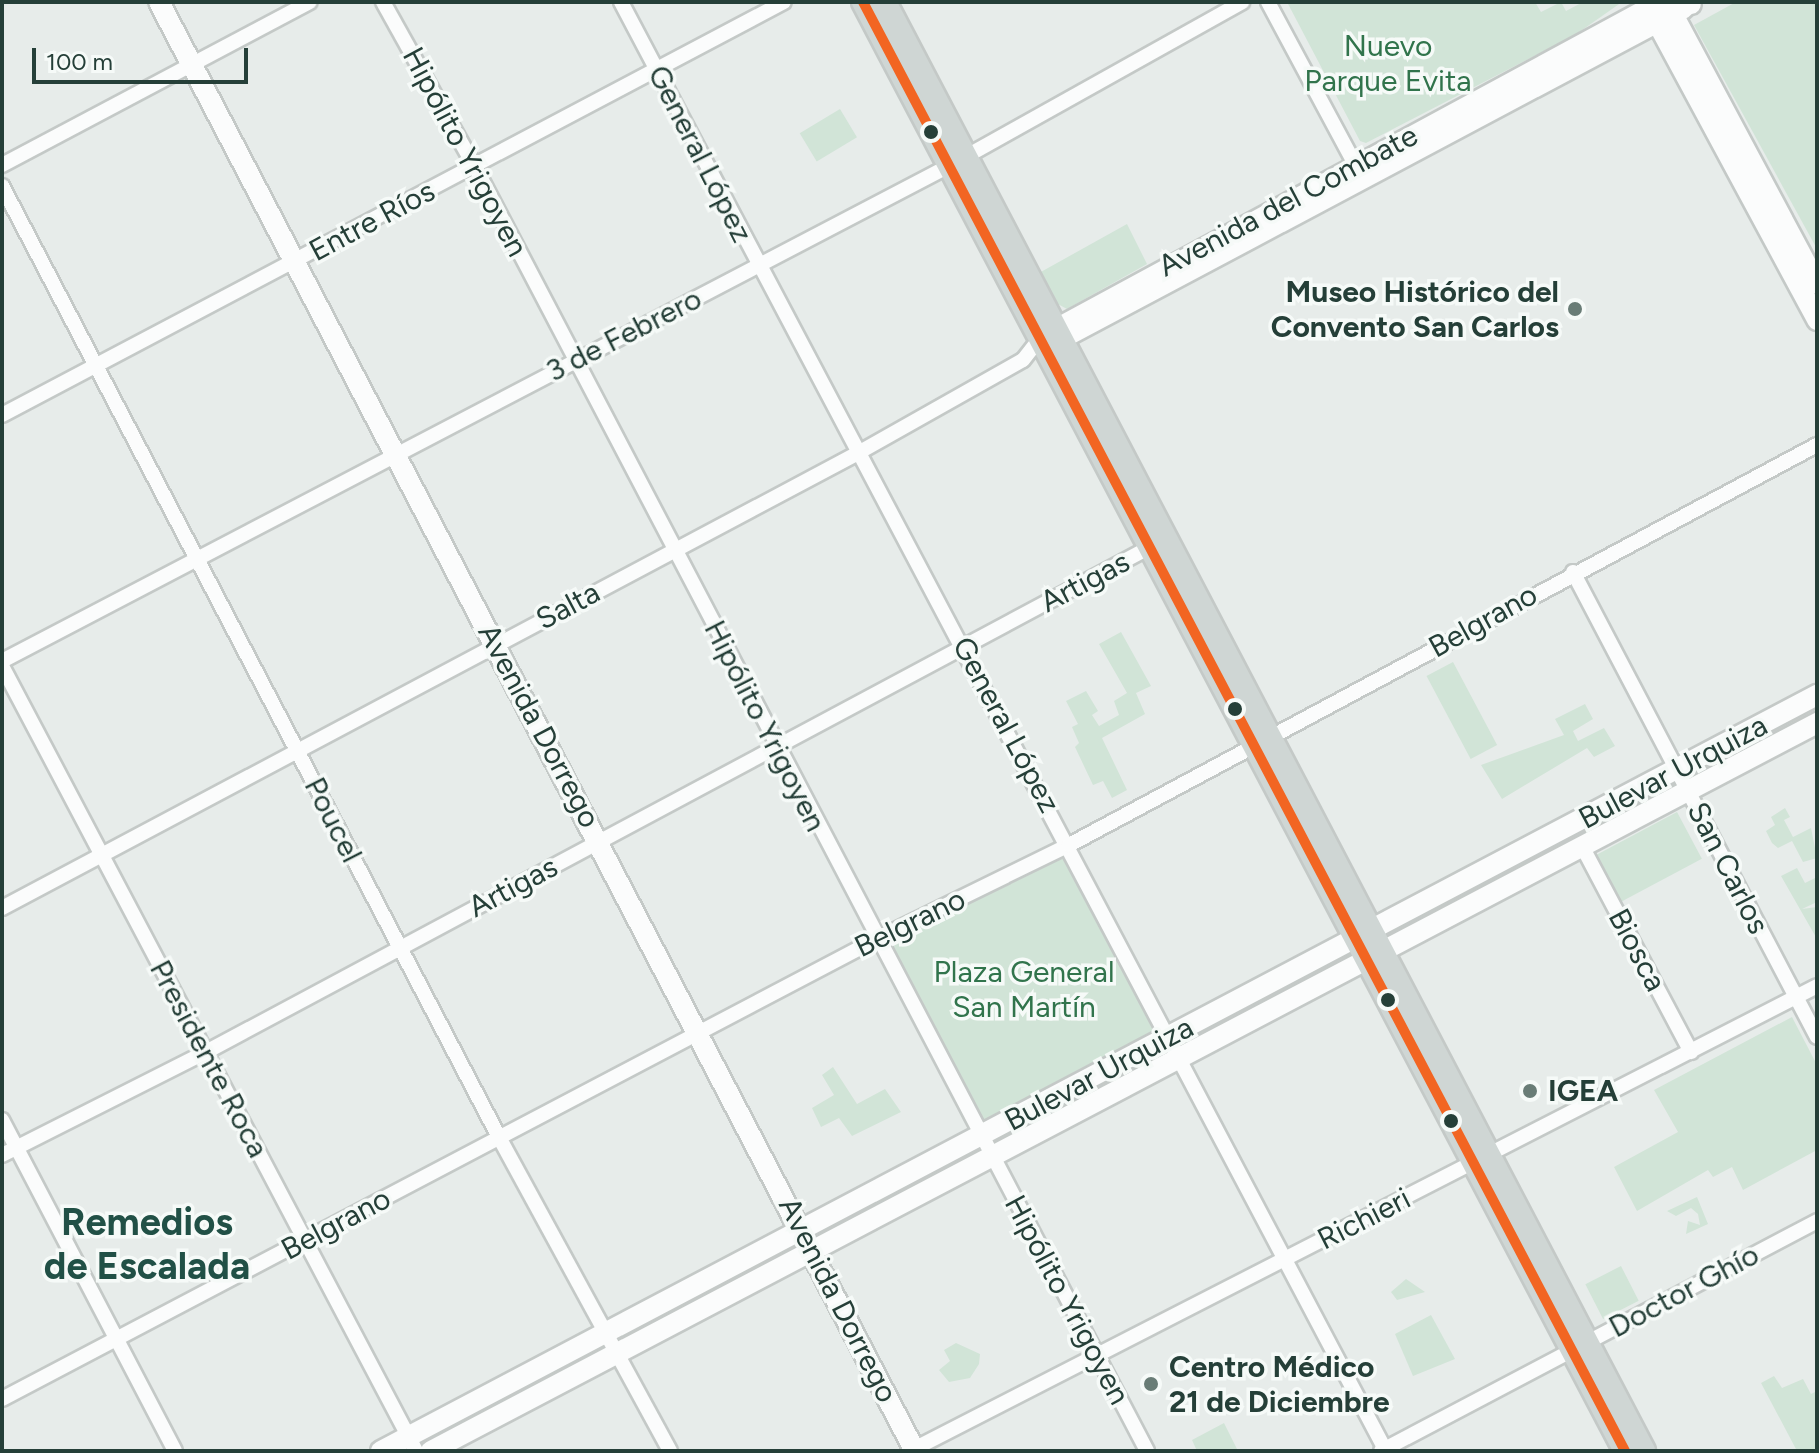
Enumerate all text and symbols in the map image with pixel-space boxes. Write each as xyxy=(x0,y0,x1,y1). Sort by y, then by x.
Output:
park label: Nuevo Parque Evita xyxy=(1304,28,1472,98)
scale bar xyxy=(36,32,252,82)
street label: Hipólito Yrigoyen xyxy=(395,41,535,263)
text: 100 m xyxy=(46,47,113,76)
street label: General López xyxy=(640,60,760,248)
street label: Avenida del Combate xyxy=(1152,117,1424,285)
unlabelled marker xyxy=(923,124,939,140)
street label: Entre Ríos xyxy=(303,173,441,269)
place label: Museo Histórico del Convento San Carlos xyxy=(1271,274,1559,344)
street label: 3 de Febrero xyxy=(540,281,708,389)
marker: Museo Histórico del Convento San Carlos xyxy=(1566,300,1584,318)
street label: Artigas xyxy=(1034,544,1136,620)
street label: Salta xyxy=(530,574,606,638)
street label: Belgrano xyxy=(1422,577,1544,665)
street label: Hipólito Yrigoyen xyxy=(696,615,834,837)
street label: Avenida Dorrego xyxy=(470,618,608,834)
street label: General López xyxy=(945,631,1067,819)
unlabelled marker xyxy=(1227,701,1243,717)
street label: Bulevar Urquiza xyxy=(1573,707,1773,837)
street label: Poucel xyxy=(296,772,370,868)
street label: San Carlos xyxy=(1680,796,1776,940)
street label: Artigas xyxy=(462,849,564,925)
street label: Belgrano xyxy=(849,881,971,965)
street label: Biosca xyxy=(1600,903,1674,997)
street label: Presidente Roca xyxy=(142,954,276,1164)
park label: Plaza General San Martín xyxy=(933,954,1115,1024)
unlabelled marker xyxy=(1380,992,1396,1008)
street label: Bulevar Urquiza xyxy=(999,1009,1199,1139)
place label: IGEA xyxy=(1548,1073,1618,1109)
marker: IGEA xyxy=(1519,1080,1541,1102)
unlabelled marker xyxy=(1443,1113,1459,1129)
street label: Belgrano xyxy=(275,1180,397,1268)
street label: Richieri xyxy=(1312,1180,1416,1258)
street label: Hipólito Yrigoyen xyxy=(997,1189,1137,1411)
street label: Avenida Dorrego xyxy=(771,1191,905,1409)
district label: Remedios de Escalada xyxy=(44,1200,250,1290)
street label: Doctor Ghío xyxy=(1603,1237,1765,1345)
place label: Centro Médico 21 de Diciembre xyxy=(1169,1349,1390,1420)
marker: Centro Médico 21 de Diciembre xyxy=(1140,1373,1162,1395)

